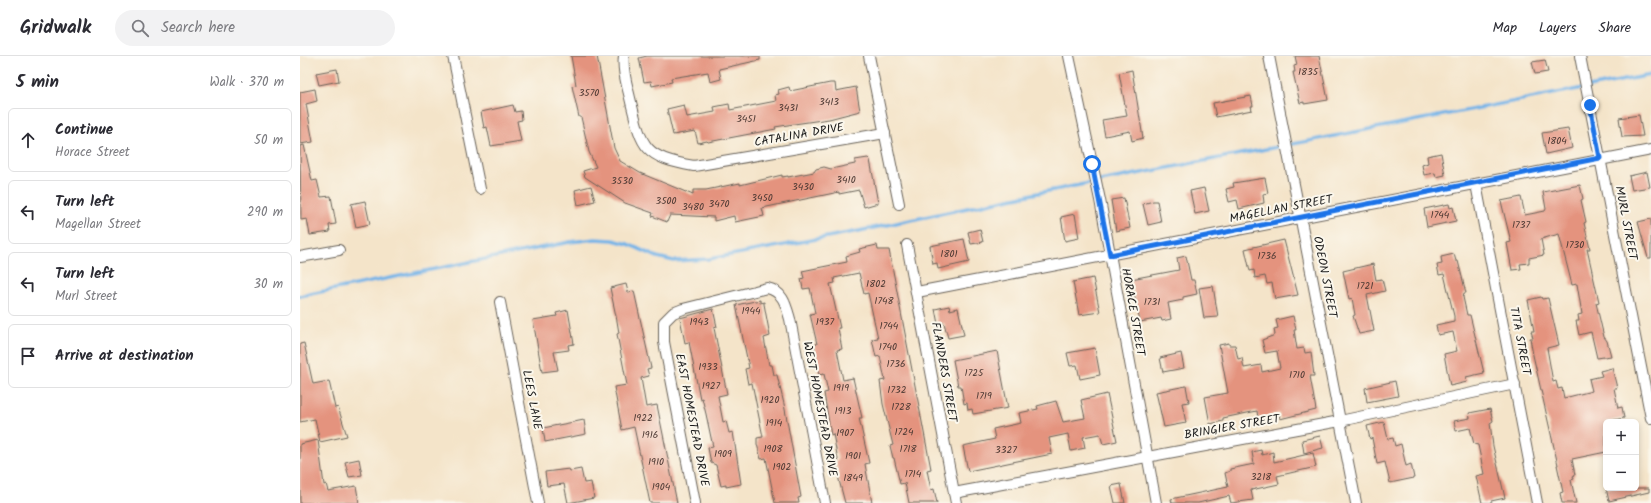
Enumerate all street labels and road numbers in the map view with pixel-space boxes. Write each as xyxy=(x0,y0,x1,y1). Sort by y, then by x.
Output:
street label: CATALINA DRIVE xyxy=(753,118,846,152)
street label: MURL STREET xyxy=(1609,184,1643,263)
street label: MAGELLAN STREET xyxy=(1228,189,1336,228)
street label: ODEON STREET xyxy=(1308,235,1343,321)
street label: HORACE STREET xyxy=(1116,267,1150,359)
street label: TITA STREET xyxy=(1504,305,1536,378)
street label: FLANDERS STREET xyxy=(926,320,962,425)
street label: WEST HOMESTEAD DRIVE xyxy=(798,340,843,479)
street label: EAST HOMESTEAD DRIVE xyxy=(670,352,714,489)
street label: LEES LANE xyxy=(517,368,547,433)
street label: BRINGIER STREET xyxy=(1183,409,1283,445)

